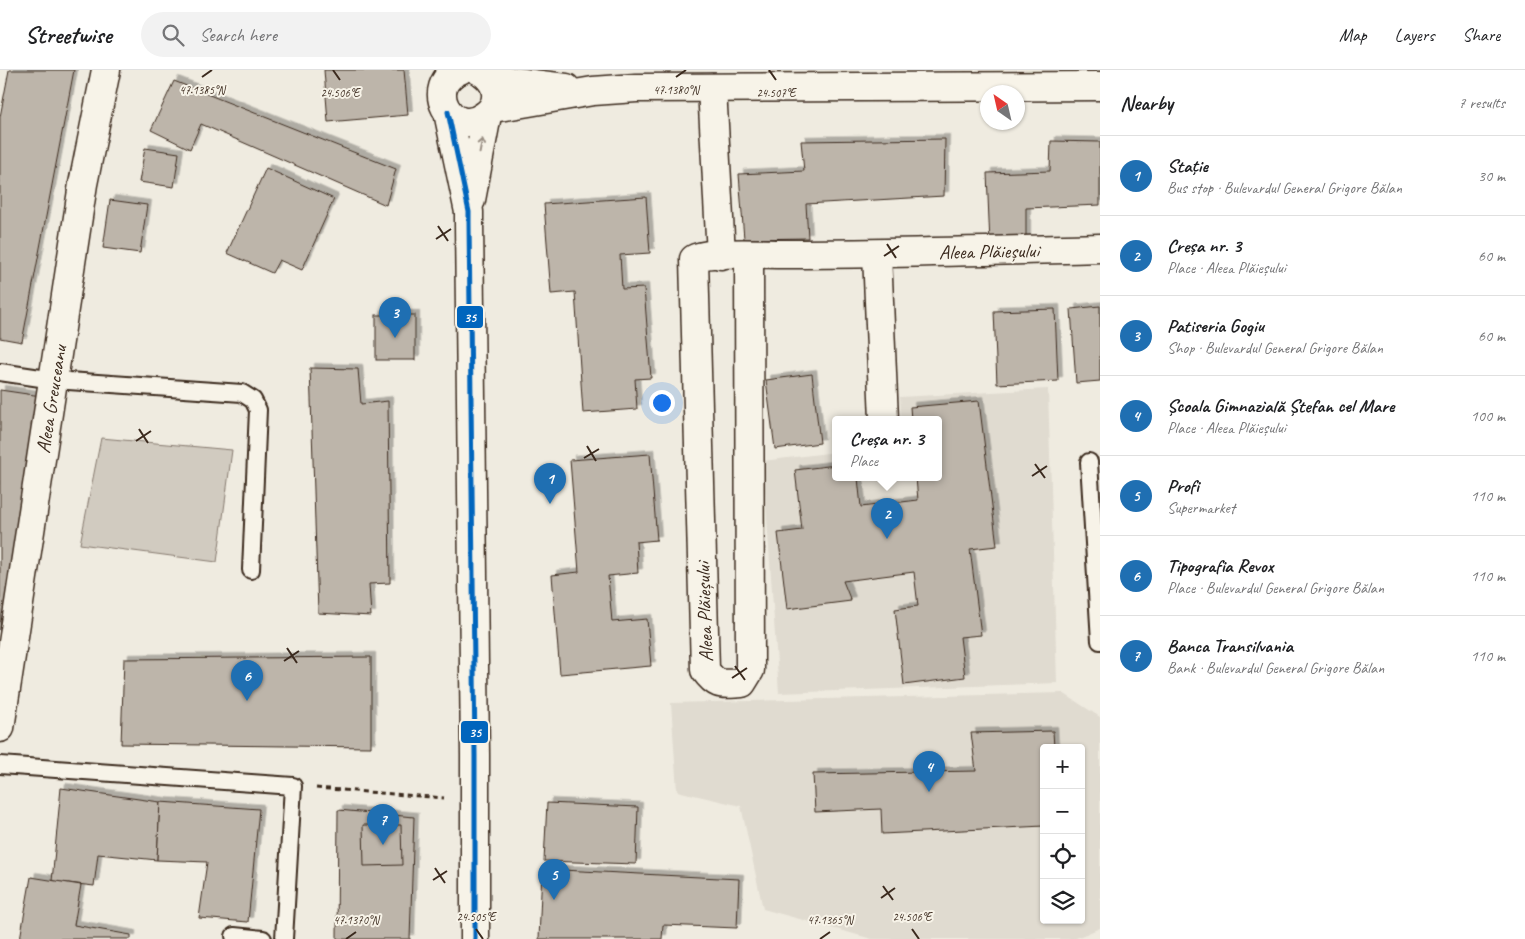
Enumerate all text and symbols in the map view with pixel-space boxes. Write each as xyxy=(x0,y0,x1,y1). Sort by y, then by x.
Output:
search box xyxy=(141,12,491,57)
text: Streetwise xyxy=(25,20,111,50)
icon: search xyxy=(159,21,187,49)
text: Search here xyxy=(199,23,277,47)
text: Map xyxy=(1339,24,1367,46)
text: Layers xyxy=(1395,24,1434,46)
text: Share xyxy=(1462,24,1500,46)
text: 47.1385°N xyxy=(179,82,226,98)
text: 47.1380°N xyxy=(653,82,700,98)
text: 24.506°E xyxy=(320,85,361,101)
text: 24.507°E xyxy=(756,85,797,101)
north arrow xyxy=(980,85,1025,130)
text: Nearby xyxy=(1120,90,1173,116)
text: 7 results xyxy=(1458,93,1505,113)
one-way arrow xyxy=(477,139,486,155)
text: Stație xyxy=(1167,154,1208,178)
text: 1 xyxy=(1132,166,1140,186)
text: 30 m xyxy=(1478,166,1505,186)
text: Bus stop · Bulevardul General Grigore Bălan xyxy=(1167,178,1402,198)
text: Creșa nr. 3 xyxy=(1167,234,1241,258)
street label: Aleea Plăieșului xyxy=(939,238,1041,265)
text: 2 xyxy=(1132,246,1140,266)
text: 60 m xyxy=(1478,246,1505,266)
text: Place · Aleea Plăieșului xyxy=(1167,258,1286,278)
pin: 3 xyxy=(379,297,411,338)
line badge: 35 xyxy=(456,305,484,329)
text: 35 xyxy=(464,309,478,326)
text: Patiseria Gogiu xyxy=(1167,314,1264,338)
text: 3 xyxy=(1132,326,1140,346)
text: 60 m xyxy=(1478,326,1505,346)
text: Shop · Bulevardul General Grigore Bălan xyxy=(1167,338,1383,358)
street label: Aleea Greuceanu xyxy=(31,342,73,455)
your location xyxy=(649,390,675,416)
text: Școala Gimnazială Ștefan cel Mare xyxy=(1167,394,1394,418)
text: 4 xyxy=(1132,406,1140,426)
text: 100 m xyxy=(1471,406,1505,426)
popup xyxy=(832,416,942,481)
text: Place · Aleea Plăieșului xyxy=(1167,418,1286,438)
text: Creșa nr. 3 xyxy=(850,427,924,451)
text: Place xyxy=(850,451,878,471)
pin: 1 xyxy=(534,463,566,504)
text: Profi xyxy=(1167,474,1198,498)
text: 5 xyxy=(1133,486,1139,506)
text: 110 m xyxy=(1471,486,1505,506)
pin: 2 xyxy=(871,498,903,539)
text: Supermarket xyxy=(1167,498,1235,518)
text: Tipografia Revox xyxy=(1167,554,1273,578)
street label: Aleea Plăieșului xyxy=(690,559,719,662)
text: 6 xyxy=(1132,566,1140,586)
text: 110 m xyxy=(1471,566,1505,586)
text: Place · Bulevardul General Grigore Bălan xyxy=(1167,578,1384,598)
text: Banca Transilvania xyxy=(1167,634,1293,658)
text: 7 xyxy=(1132,646,1140,666)
text: 110 m xyxy=(1471,646,1505,666)
text: Bank · Bulevardul General Grigore Bălan xyxy=(1167,658,1384,678)
pin: 6 xyxy=(231,660,263,701)
line badge: 35 xyxy=(460,720,489,744)
text: 35 xyxy=(469,724,483,741)
map controls xyxy=(1040,744,1085,924)
button: + xyxy=(1040,744,1085,789)
pin: 4 xyxy=(913,751,945,792)
button: − xyxy=(1040,789,1085,834)
pin: 7 xyxy=(367,804,399,845)
button: locate xyxy=(1040,834,1085,879)
pin: 5 xyxy=(538,859,570,900)
button: layers xyxy=(1040,879,1085,924)
text: 24.505°E xyxy=(456,909,497,925)
text: 24.506°E xyxy=(892,909,933,925)
text: 47.1370°N xyxy=(333,912,380,928)
text: 47.1365°N xyxy=(807,912,854,928)

